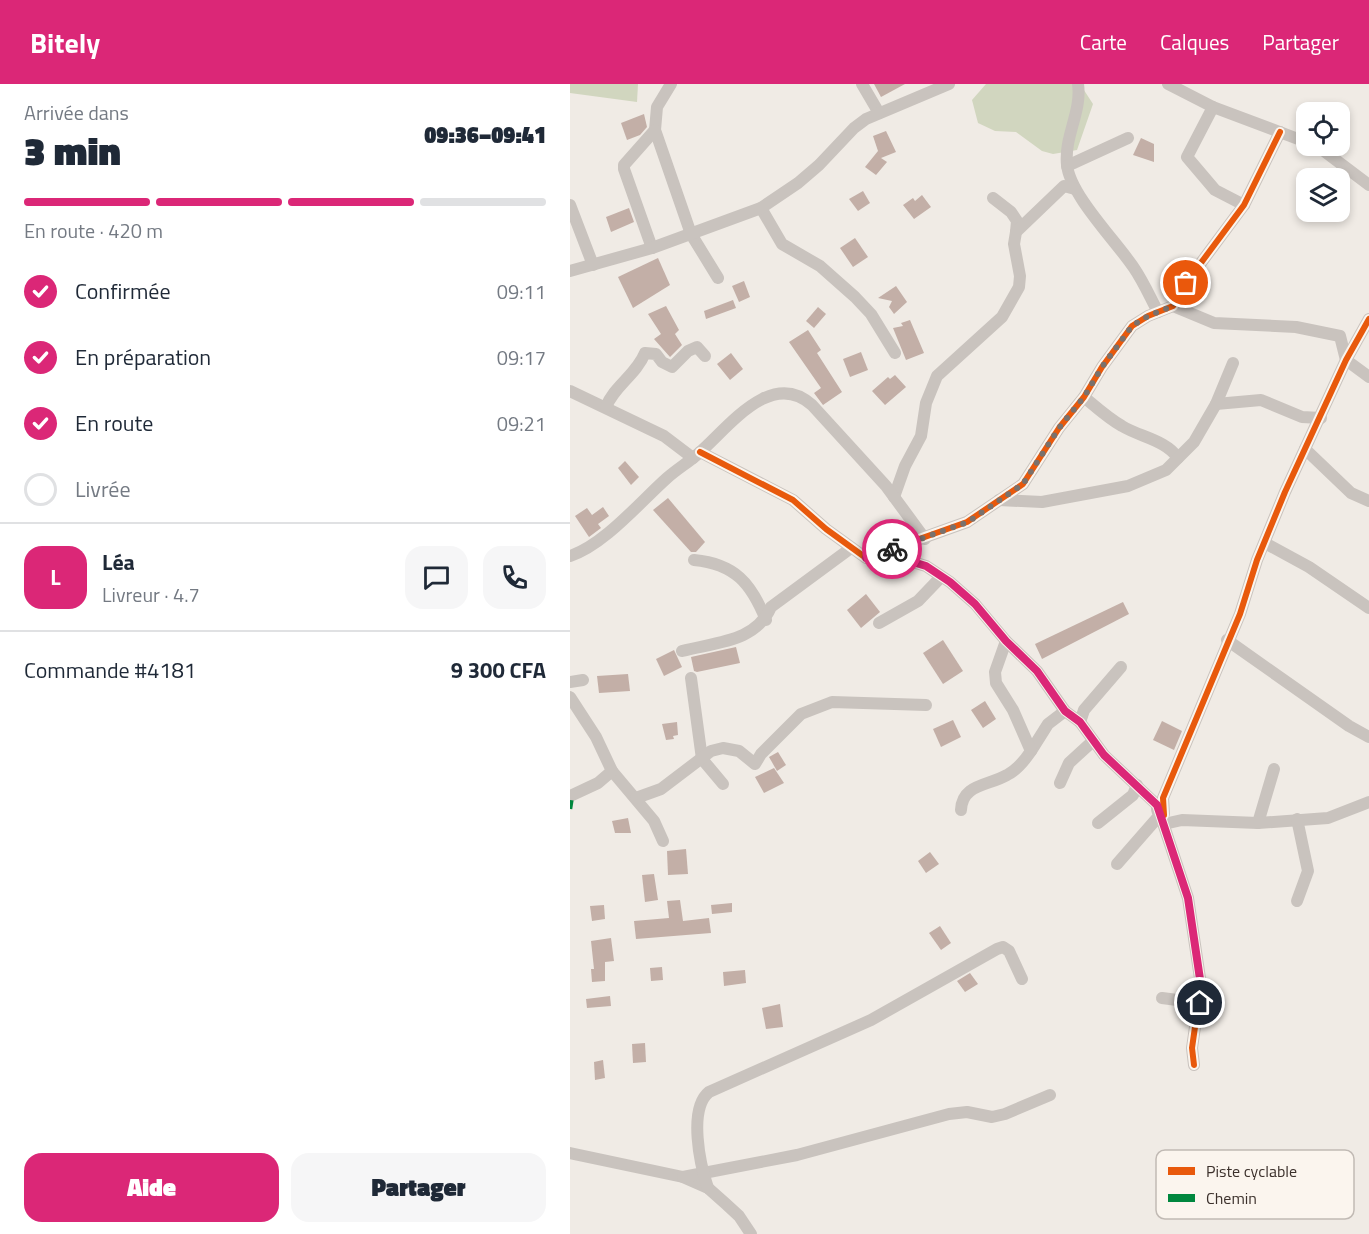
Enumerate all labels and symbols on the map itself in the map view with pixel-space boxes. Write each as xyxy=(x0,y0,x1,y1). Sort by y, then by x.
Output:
pin xyxy=(1160,257,1211,308)
courier xyxy=(862,519,922,579)
pin xyxy=(1174,977,1225,1028)
legend xyxy=(1156,1150,1354,1219)
text: Piste cyclable xyxy=(1206,1159,1297,1183)
text: Chemin xyxy=(1206,1186,1257,1210)

